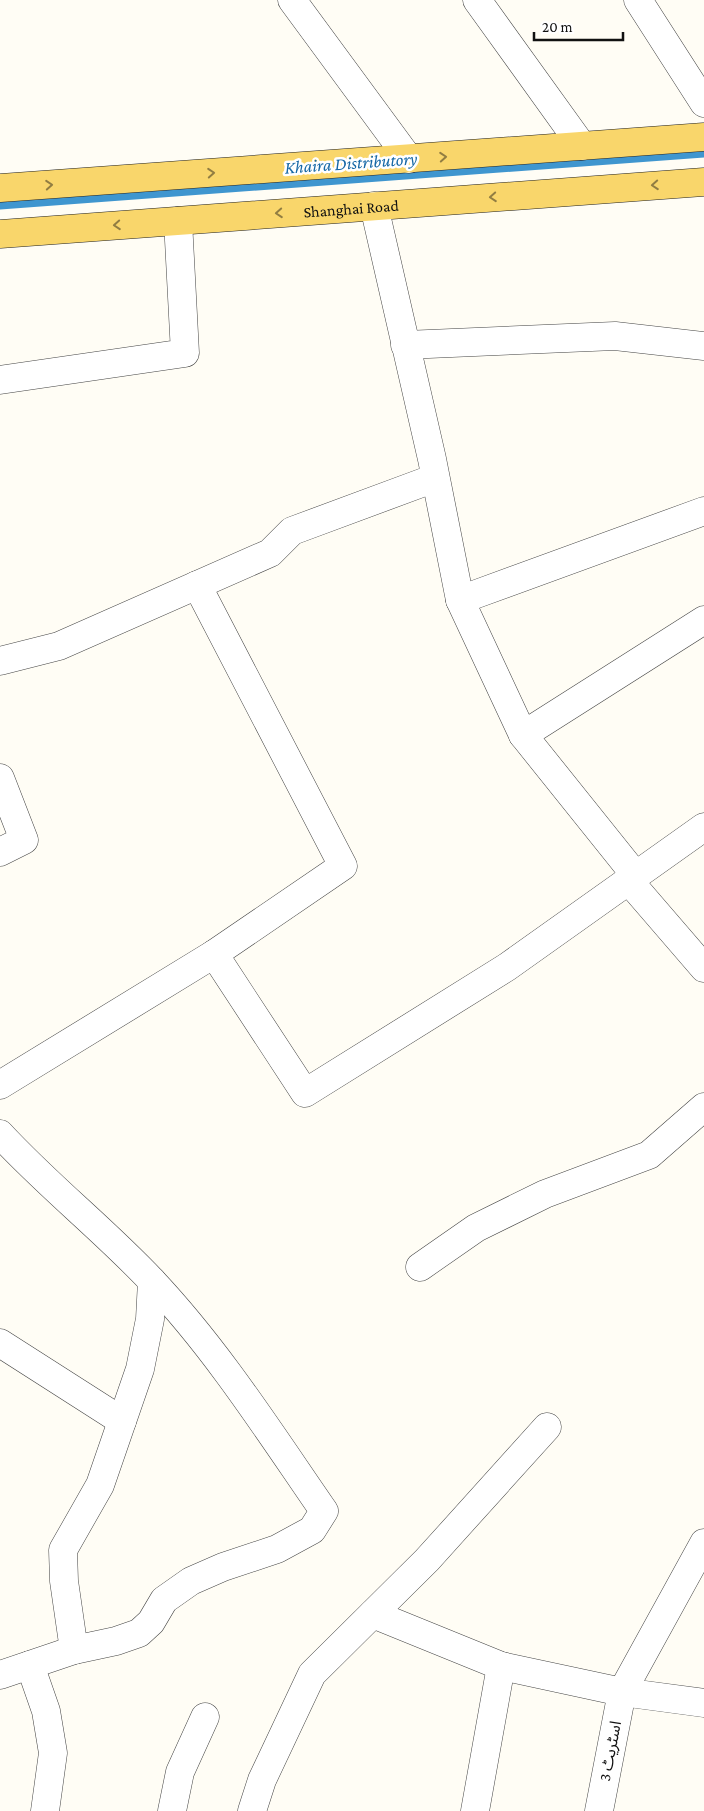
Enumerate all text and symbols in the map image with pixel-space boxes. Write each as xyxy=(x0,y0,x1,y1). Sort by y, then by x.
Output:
scale bar xyxy=(534,10,623,42)
text: 20 m xyxy=(542,19,573,35)
water label: Khaira Distributory xyxy=(284,148,419,178)
one-way arrow xyxy=(439,151,447,162)
one-way arrow xyxy=(207,168,215,179)
one-way arrow xyxy=(45,179,53,190)
one-way arrow xyxy=(651,180,659,191)
one-way arrow xyxy=(489,192,497,203)
street label: Shanghai Road xyxy=(303,196,400,220)
one-way arrow xyxy=(275,208,283,219)
one-way arrow xyxy=(113,220,121,231)
street label: اسٹریٹ 3 xyxy=(596,1719,625,1783)

